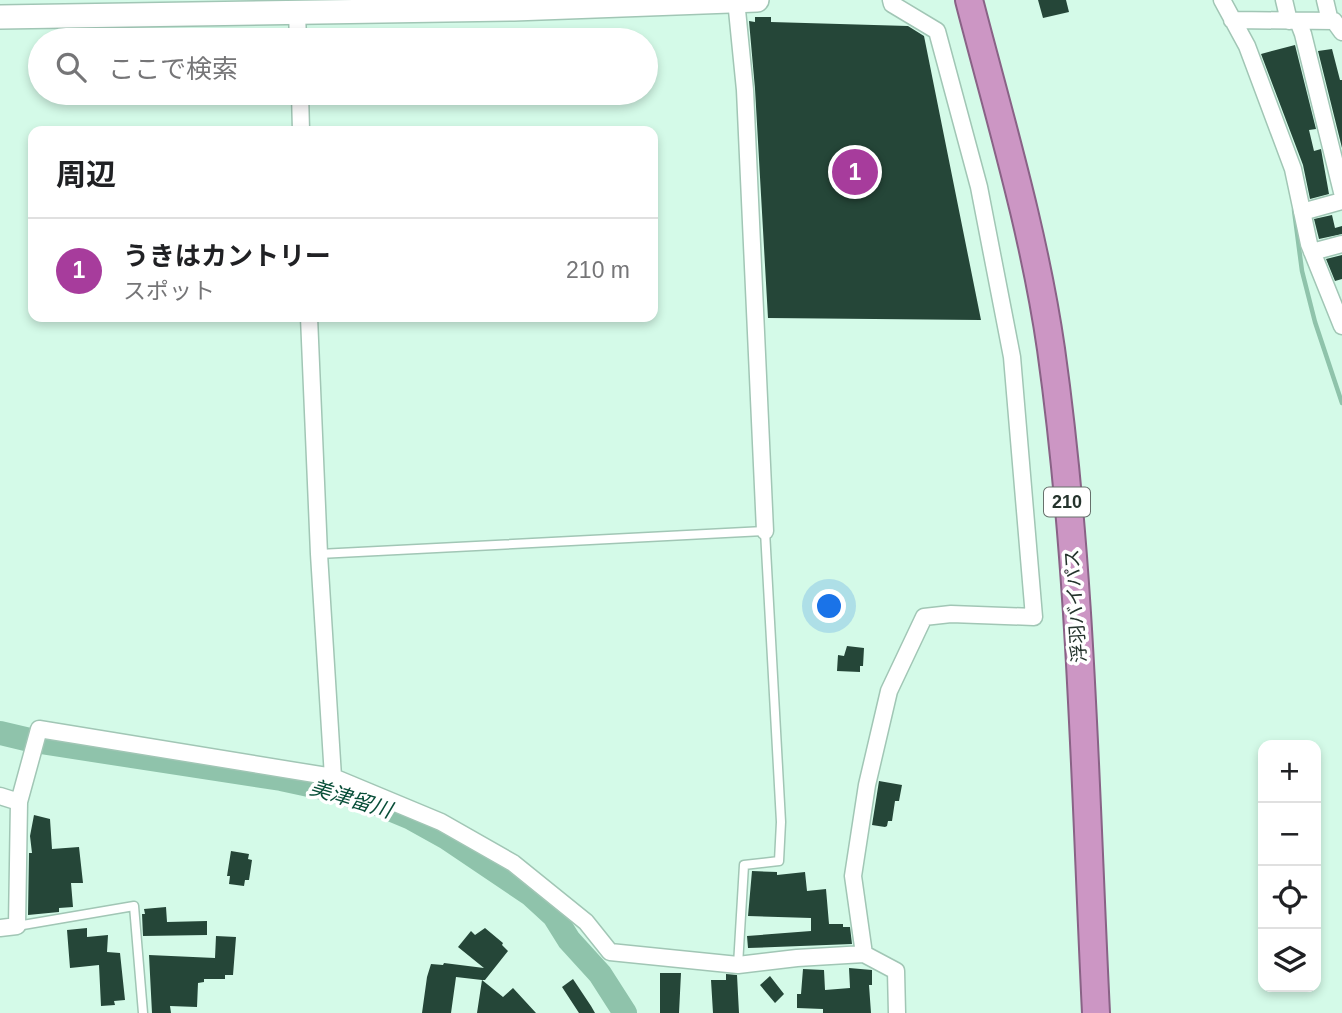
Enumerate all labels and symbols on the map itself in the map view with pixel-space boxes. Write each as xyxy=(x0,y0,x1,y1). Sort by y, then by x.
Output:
pin: 1 xyxy=(832,146,878,198)
road number: 210 xyxy=(1044,488,1090,516)
street label: 浮羽バイパス xyxy=(1061,549,1090,663)
your location xyxy=(812,589,846,623)
water label: 美津留川 xyxy=(308,775,397,822)

